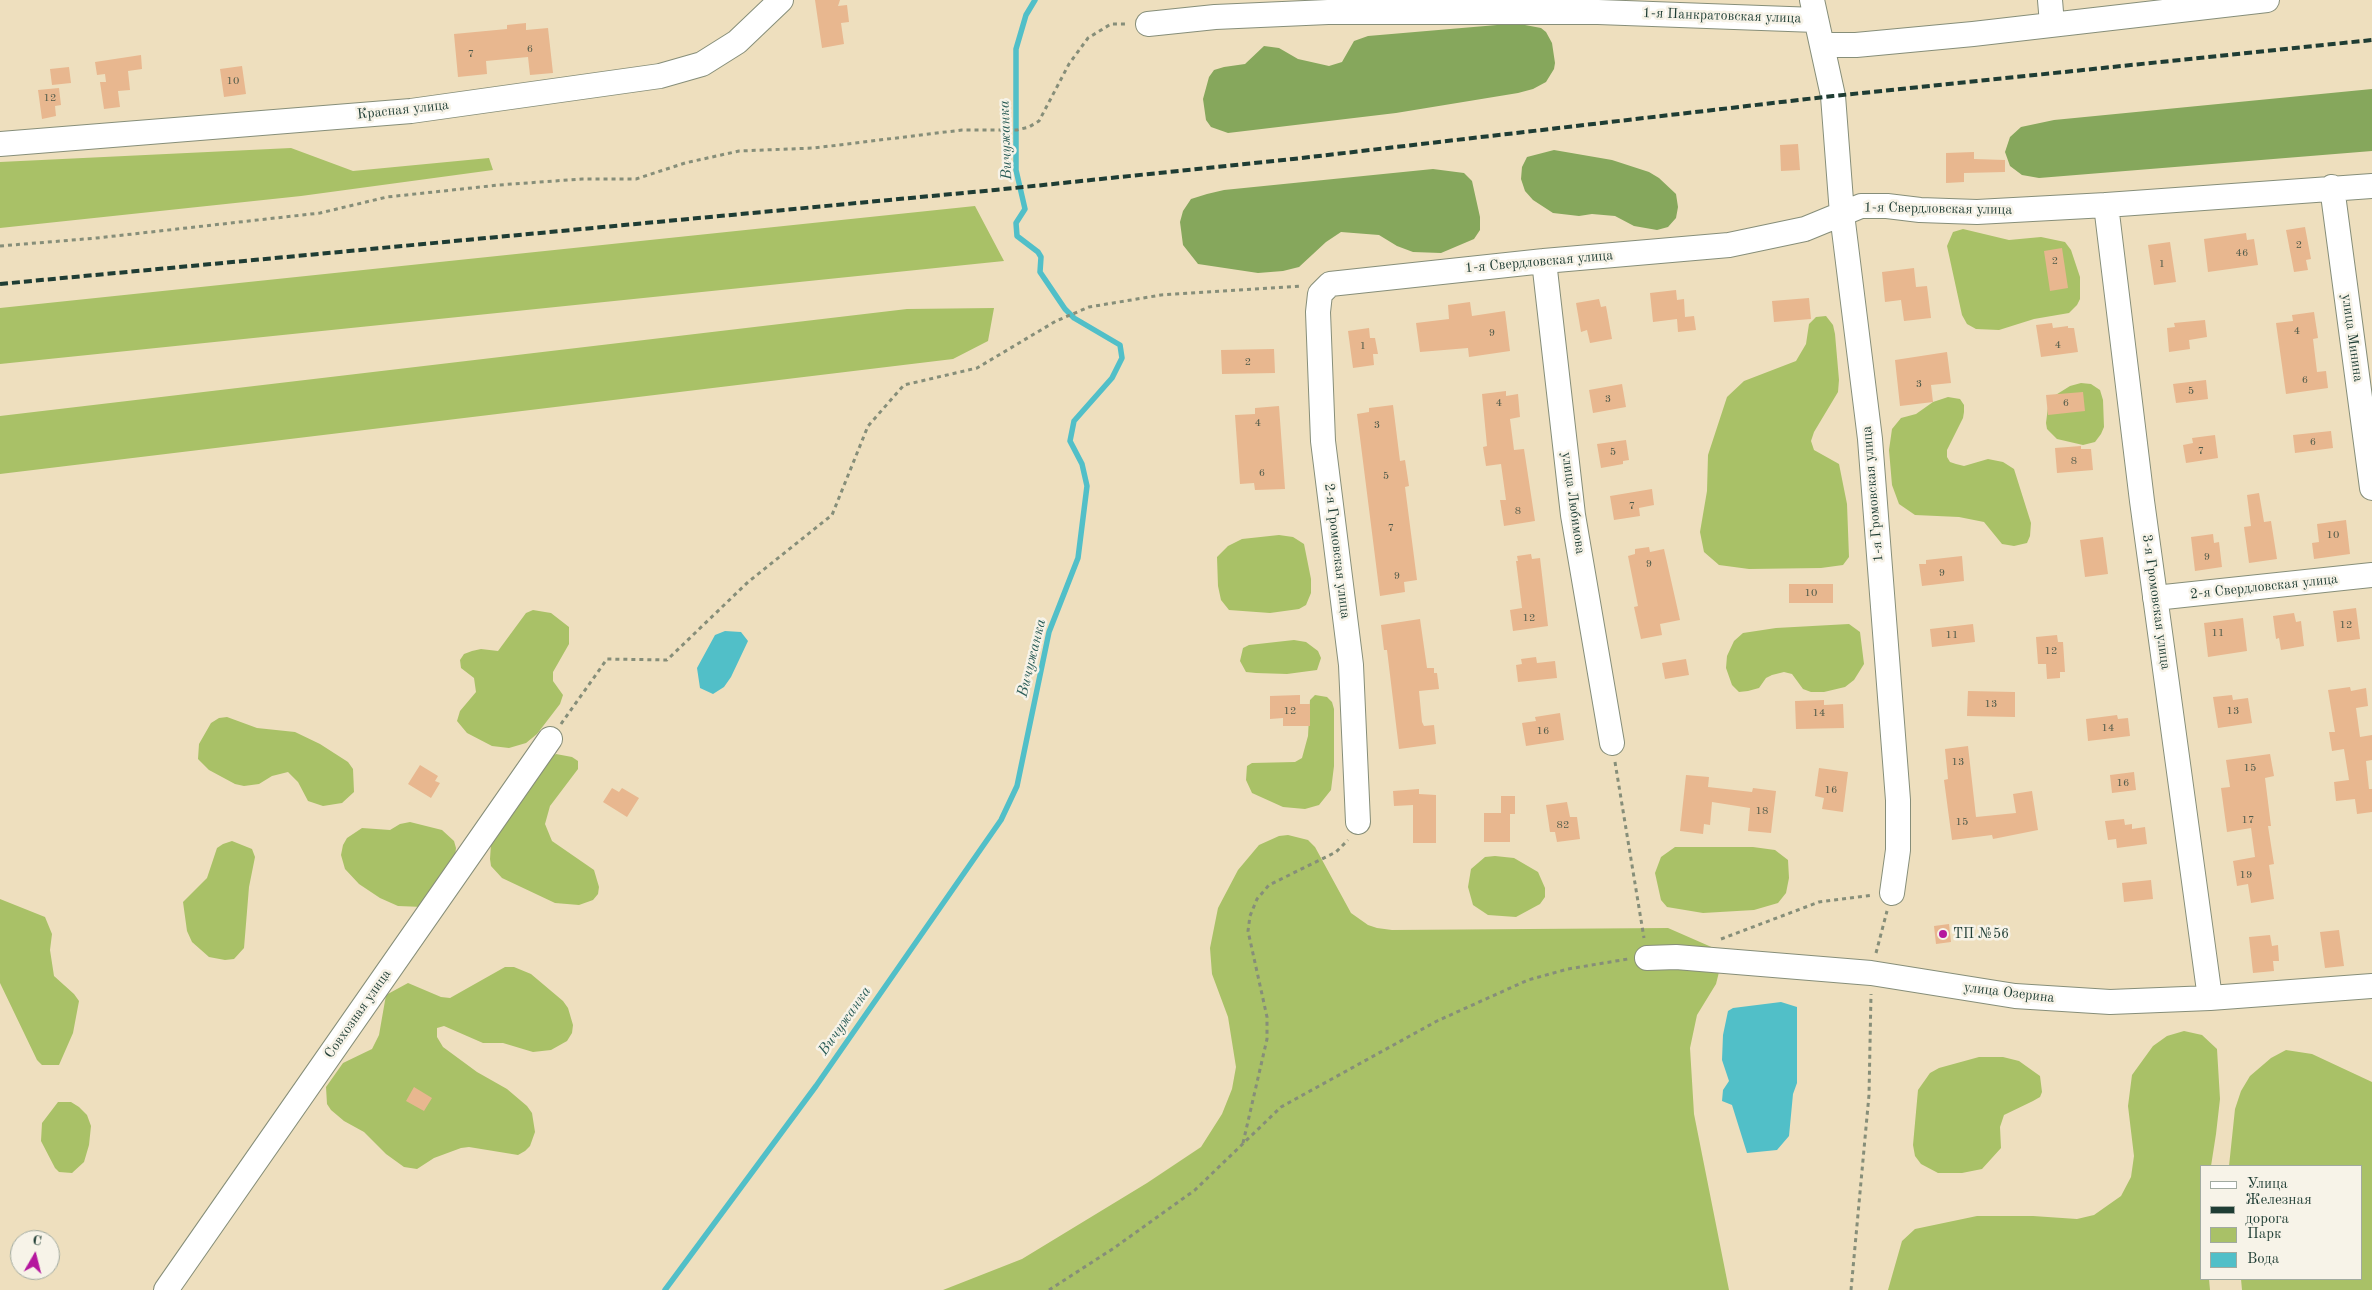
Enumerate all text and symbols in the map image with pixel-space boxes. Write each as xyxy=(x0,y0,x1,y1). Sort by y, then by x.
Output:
street label: 1-я Панкратовская улица xyxy=(1642,5,1802,27)
house number: 6 xyxy=(527,42,533,56)
house number: 7 xyxy=(468,47,474,61)
house number: 10 xyxy=(227,74,239,88)
house number: 12 xyxy=(44,91,56,105)
street label: Красная улица xyxy=(356,97,450,123)
water label: Вичужанка xyxy=(996,100,1016,180)
street label: 1-я Свердловская улица xyxy=(1864,199,2012,219)
house number: 2 xyxy=(2296,238,2302,252)
house number: 46 xyxy=(2236,246,2248,260)
street label: 1-я Свердловская улица xyxy=(1464,247,1614,277)
house number: 2 xyxy=(2052,254,2058,268)
house number: 1 xyxy=(2159,257,2165,271)
street label: улица Минина xyxy=(2338,293,2366,383)
house number: 4 xyxy=(2294,324,2300,338)
house number: 9 xyxy=(1489,326,1495,340)
house number: 4 xyxy=(2055,338,2061,352)
house number: 1 xyxy=(1360,339,1366,353)
house number: 2 xyxy=(1245,355,1251,369)
house number: 6 xyxy=(2302,373,2308,387)
house number: 3 xyxy=(1916,377,1922,391)
house number: 5 xyxy=(2188,384,2194,398)
house number: 3 xyxy=(1605,392,1611,406)
house number: 4 xyxy=(1496,396,1502,410)
house number: 6 xyxy=(2063,396,2069,410)
house number: 4 xyxy=(1255,416,1261,430)
house number: 3 xyxy=(1374,418,1380,432)
street label: 1-я Громовская улица xyxy=(1859,425,1887,563)
house number: 6 xyxy=(2310,435,2316,449)
house number: 7 xyxy=(2198,444,2204,458)
house number: 5 xyxy=(1610,445,1616,459)
street label: улица Любимова xyxy=(1558,451,1588,555)
house number: 8 xyxy=(2071,454,2077,468)
house number: 6 xyxy=(1259,466,1265,480)
house number: 5 xyxy=(1383,469,1389,483)
street label: 2-я Громовская улица xyxy=(1320,482,1354,620)
house number: 7 xyxy=(1629,499,1635,513)
house number: 8 xyxy=(1515,504,1521,518)
house number: 7 xyxy=(1388,521,1394,535)
house number: 10 xyxy=(2327,528,2339,542)
street label: 3-я Громовская улица xyxy=(2138,533,2174,671)
house number: 9 xyxy=(2204,550,2210,564)
house number: 9 xyxy=(1646,557,1652,571)
house number: 9 xyxy=(1939,566,1945,580)
house number: 9 xyxy=(1394,569,1400,583)
street label: 2-я Свердловская улица xyxy=(2189,571,2339,603)
house number: 10 xyxy=(1805,586,1817,600)
house number: 12 xyxy=(1523,611,1535,625)
water label: Вичужанка xyxy=(1014,617,1050,699)
house number: 12 xyxy=(2340,618,2352,632)
house number: 11 xyxy=(2212,626,2224,640)
house number: 11 xyxy=(1946,628,1958,642)
house number: 12 xyxy=(2045,644,2057,658)
house number: 13 xyxy=(1985,697,1997,711)
house number: 12 xyxy=(1284,704,1296,718)
house number: 13 xyxy=(2227,704,2239,718)
house number: 14 xyxy=(1813,706,1825,720)
house number: 14 xyxy=(2102,721,2114,735)
house number: 16 xyxy=(1537,724,1549,738)
house number: 13 xyxy=(1952,755,1964,769)
house number: 15 xyxy=(2244,761,2256,775)
house number: 16 xyxy=(2117,776,2129,790)
house number: 16 xyxy=(1825,783,1837,797)
house number: 18 xyxy=(1756,804,1768,818)
house number: 17 xyxy=(2242,813,2254,827)
house number: 15 xyxy=(1956,815,1968,829)
house number: 82 xyxy=(1557,818,1569,832)
house number: 19 xyxy=(2240,868,2252,882)
place label: ТП №56 xyxy=(1953,926,2009,942)
marker: ТП №56 xyxy=(1937,928,1949,940)
street label: Совхозная улица xyxy=(321,966,395,1062)
street label: улица Озерина xyxy=(1963,979,2055,1007)
water label: Вичужанка xyxy=(815,983,875,1059)
legend xyxy=(2200,1165,2362,1280)
text: Улица xyxy=(2247,1177,2288,1192)
text: Железная дорога xyxy=(2245,1193,2312,1227)
text: Парк xyxy=(2247,1227,2282,1242)
north arrow xyxy=(10,1230,60,1280)
text: С xyxy=(31,1234,43,1249)
text: Вода xyxy=(2247,1252,2279,1267)

